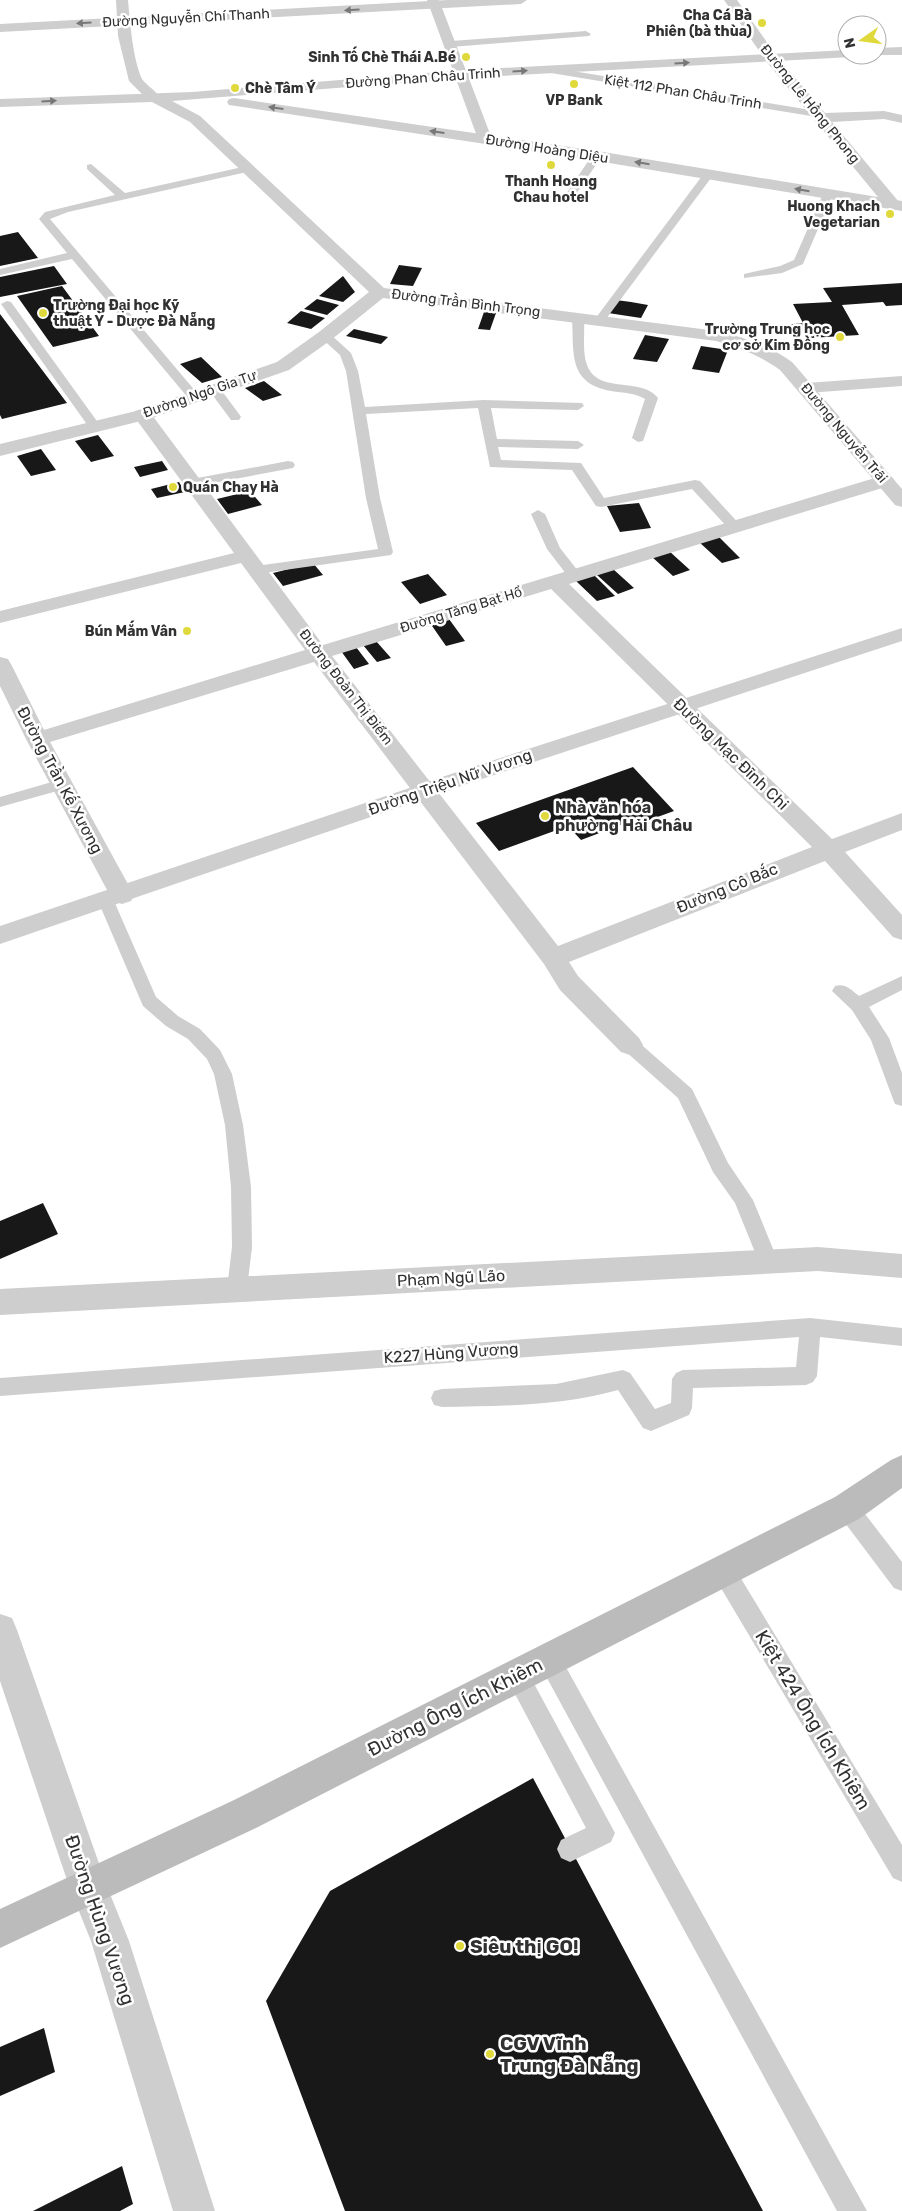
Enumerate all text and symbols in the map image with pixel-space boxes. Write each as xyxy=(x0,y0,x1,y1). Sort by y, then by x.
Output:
street label: Đường Nguyễn Chí Thanh xyxy=(102,4,270,31)
one-way arrow xyxy=(343,6,359,14)
place label: Cha Cá Bà Phiên (bà thùa) xyxy=(646,7,752,40)
north arrow xyxy=(837,15,887,65)
marker: Cha Cá Bà Phiên (bà thùa) xyxy=(756,17,768,29)
one-way arrow xyxy=(76,19,92,27)
text: N xyxy=(840,36,859,50)
street label: Đường Lê Hồng Phong xyxy=(757,40,864,167)
place label: Sinh Tố Chè Thái A.Bé xyxy=(308,46,456,66)
marker: Sinh Tố Chè Thái A.Bé xyxy=(460,51,472,63)
one-way arrow xyxy=(674,58,690,66)
street label: Đường Phan Châu Trinh xyxy=(345,64,501,92)
one-way arrow xyxy=(512,67,528,75)
street label: Kiệt 112 Phan Châu Trinh xyxy=(603,71,763,113)
marker: VP Bank xyxy=(568,78,580,90)
place label: Chè Tâm Ý xyxy=(245,79,316,97)
marker: Chè Tâm Ý xyxy=(229,82,241,94)
place label: VP Bank xyxy=(545,92,603,109)
one-way arrow xyxy=(41,96,57,104)
one-way arrow xyxy=(268,104,284,112)
one-way arrow xyxy=(428,128,444,136)
street label: Đường Hoàng Diệu xyxy=(484,131,610,167)
marker: Thanh Hoang Chau hotel xyxy=(545,159,557,171)
one-way arrow xyxy=(633,159,649,167)
place label: Thanh Hoang Chau hotel xyxy=(505,173,597,206)
one-way arrow xyxy=(794,185,810,193)
place label: Huong Khach Vegetarian xyxy=(787,198,880,231)
marker: Huong Khach Vegetarian xyxy=(884,208,896,220)
street label: Đường Trần Bình Trọng xyxy=(391,284,542,321)
place label: Trường Đại học Kỹ thuật Y - Dược Đà Nẵng xyxy=(53,297,216,330)
marker: Trường Đại học Kỹ thuật Y - Dược Đà Nẵng xyxy=(37,307,49,319)
place label: Trường Trung học cơ sở Kim Đồng xyxy=(705,321,830,354)
marker: Trường Trung học cơ sở Kim Đồng xyxy=(834,331,846,343)
street label: Đường Ngô Gia Tự xyxy=(141,367,259,421)
street label: Đường Nguyễn Trãi xyxy=(797,379,892,486)
place label: Quán Chay Hà xyxy=(183,479,279,496)
marker: Quán Chay Hà xyxy=(167,481,179,493)
street label: Đường Tăng Bạt Hổ xyxy=(398,583,524,637)
place label: Bún Mắm Vân xyxy=(85,620,177,640)
marker: Bún Mắm Vân xyxy=(181,625,193,637)
street label: Đường Đoàn Thị Điểm xyxy=(296,626,396,748)
street label: Đường Mạc Đĩnh Chi xyxy=(670,694,792,814)
street label: Đường Trần Kế Xương xyxy=(13,702,108,857)
street label: Đường Triệu Nữ Vương xyxy=(366,745,534,819)
place label: Nhà văn hóa phường Hải Châu xyxy=(555,798,692,835)
marker: Nhà văn hóa phường Hải Châu xyxy=(539,810,551,822)
street label: Đường Cô Bắc xyxy=(673,858,781,917)
street label: Phạm Ngũ Lão xyxy=(396,1266,506,1290)
street label: K227 Hùng Vương xyxy=(383,1339,519,1367)
street label: Kiệt 424 Ông Ích Khiêm xyxy=(750,1626,876,1814)
street label: Đường Ông Ích Khiêm xyxy=(364,1653,546,1761)
street label: Đường Hùng Vương xyxy=(60,1832,140,2008)
place label: Siêu thị GO! xyxy=(470,1935,578,1958)
marker: Siêu thị GO! xyxy=(454,1940,466,1952)
place label: CGV Vĩnh Trung Đà Nẵng xyxy=(500,2032,638,2077)
marker: CGV Vĩnh Trung Đà Nẵng xyxy=(484,2048,496,2060)

